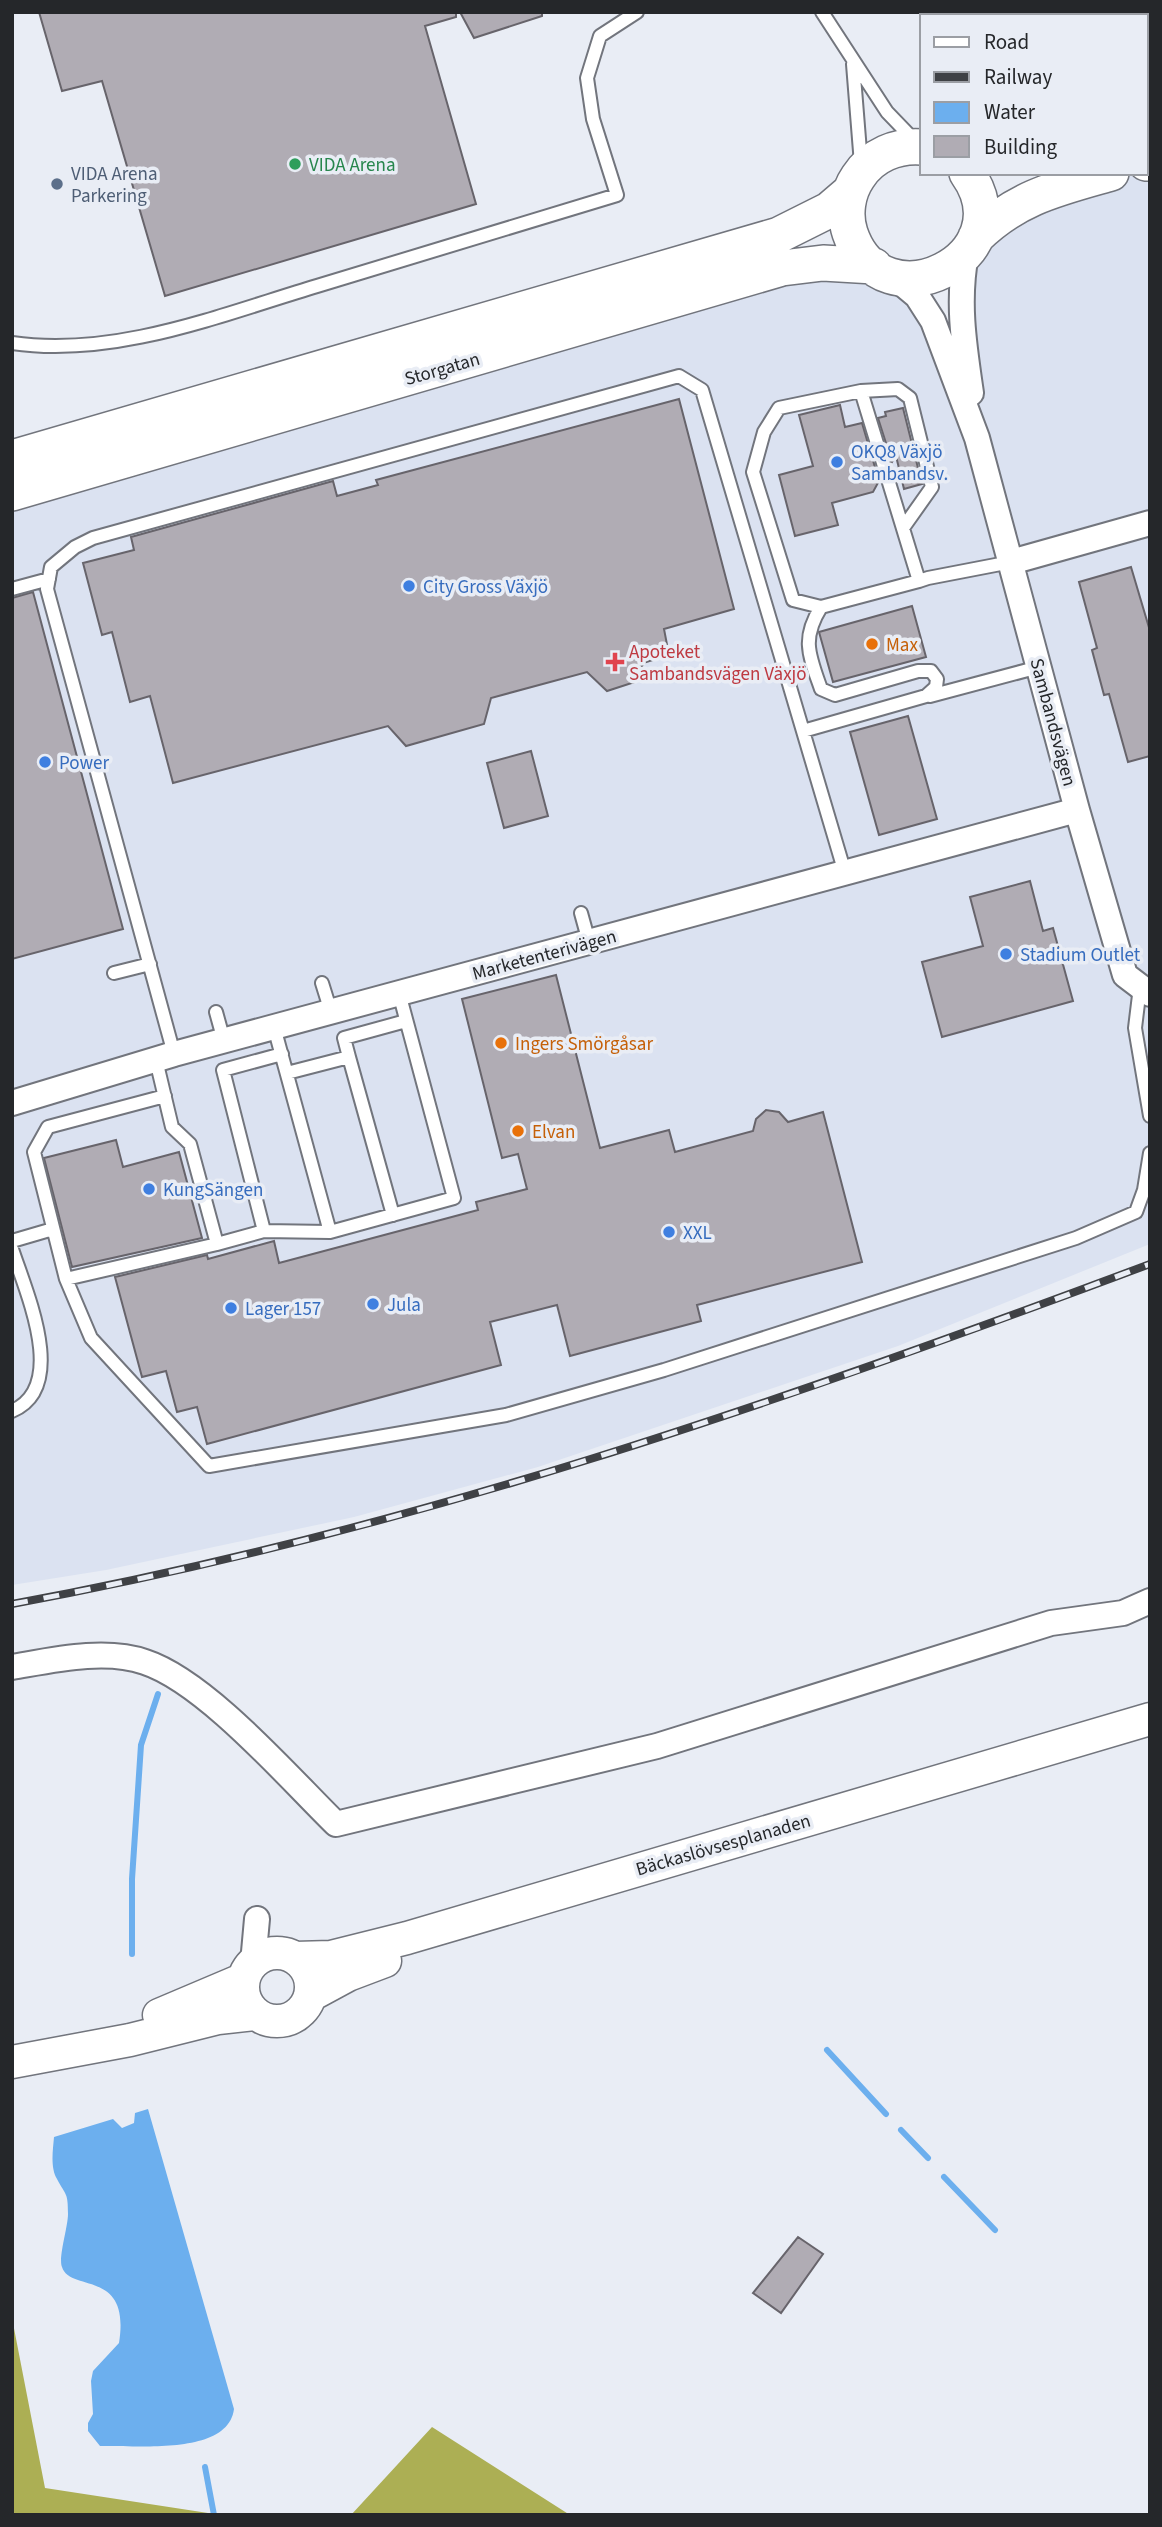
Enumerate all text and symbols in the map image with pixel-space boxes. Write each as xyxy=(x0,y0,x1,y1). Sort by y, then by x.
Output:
legend xyxy=(920,14,1148,175)
text: Road xyxy=(984,27,1029,57)
text: Railway xyxy=(984,62,1052,92)
text: Water xyxy=(984,97,1036,127)
text: Building xyxy=(984,132,1058,162)
place label: VIDA Arena xyxy=(309,152,396,179)
marker: VIDA Arena xyxy=(287,156,303,172)
place label: VIDA Arena Parkering xyxy=(71,161,158,210)
marker: VIDA Arena Parkering xyxy=(49,176,65,192)
street label: Storgatan xyxy=(402,346,483,393)
place label: OKQ8 Växjö Sambandsv. xyxy=(851,439,948,488)
marker: OKQ8 Växjö Sambandsv. xyxy=(829,454,845,470)
place label: City Gross Växjö xyxy=(423,574,548,601)
marker: City Gross Växjö xyxy=(401,578,417,594)
place label: Max xyxy=(886,632,918,659)
marker: Max xyxy=(864,636,880,652)
place label: Apoteket Sambandsvägen Växjö xyxy=(629,639,807,688)
marker: Apoteket Sambandsvägen Växjö xyxy=(607,654,623,670)
street label: Sambandsvägen xyxy=(1023,655,1083,789)
place label: Power xyxy=(59,750,110,777)
marker: Power xyxy=(37,754,53,770)
street label: Marketenterivägen xyxy=(469,923,620,988)
place label: Stadium Outlet xyxy=(1020,942,1141,969)
marker: Stadium Outlet xyxy=(998,946,1014,962)
place label: Ingers Smörgåsar xyxy=(515,1031,653,1058)
marker: Ingers Smörgåsar xyxy=(493,1035,509,1051)
place label: Elvan xyxy=(532,1119,575,1146)
marker: Elvan xyxy=(510,1123,526,1139)
place label: KungSängen xyxy=(163,1177,263,1204)
marker: KungSängen xyxy=(141,1181,157,1197)
place label: XXL xyxy=(683,1220,712,1247)
marker: XXL xyxy=(661,1224,677,1240)
place label: Jula xyxy=(387,1292,421,1319)
place label: Lager 157 xyxy=(245,1296,321,1323)
marker: Jula xyxy=(365,1296,381,1312)
marker: Lager 157 xyxy=(223,1300,239,1316)
street label: Bäckaslövsesplanaden xyxy=(633,1808,814,1883)

